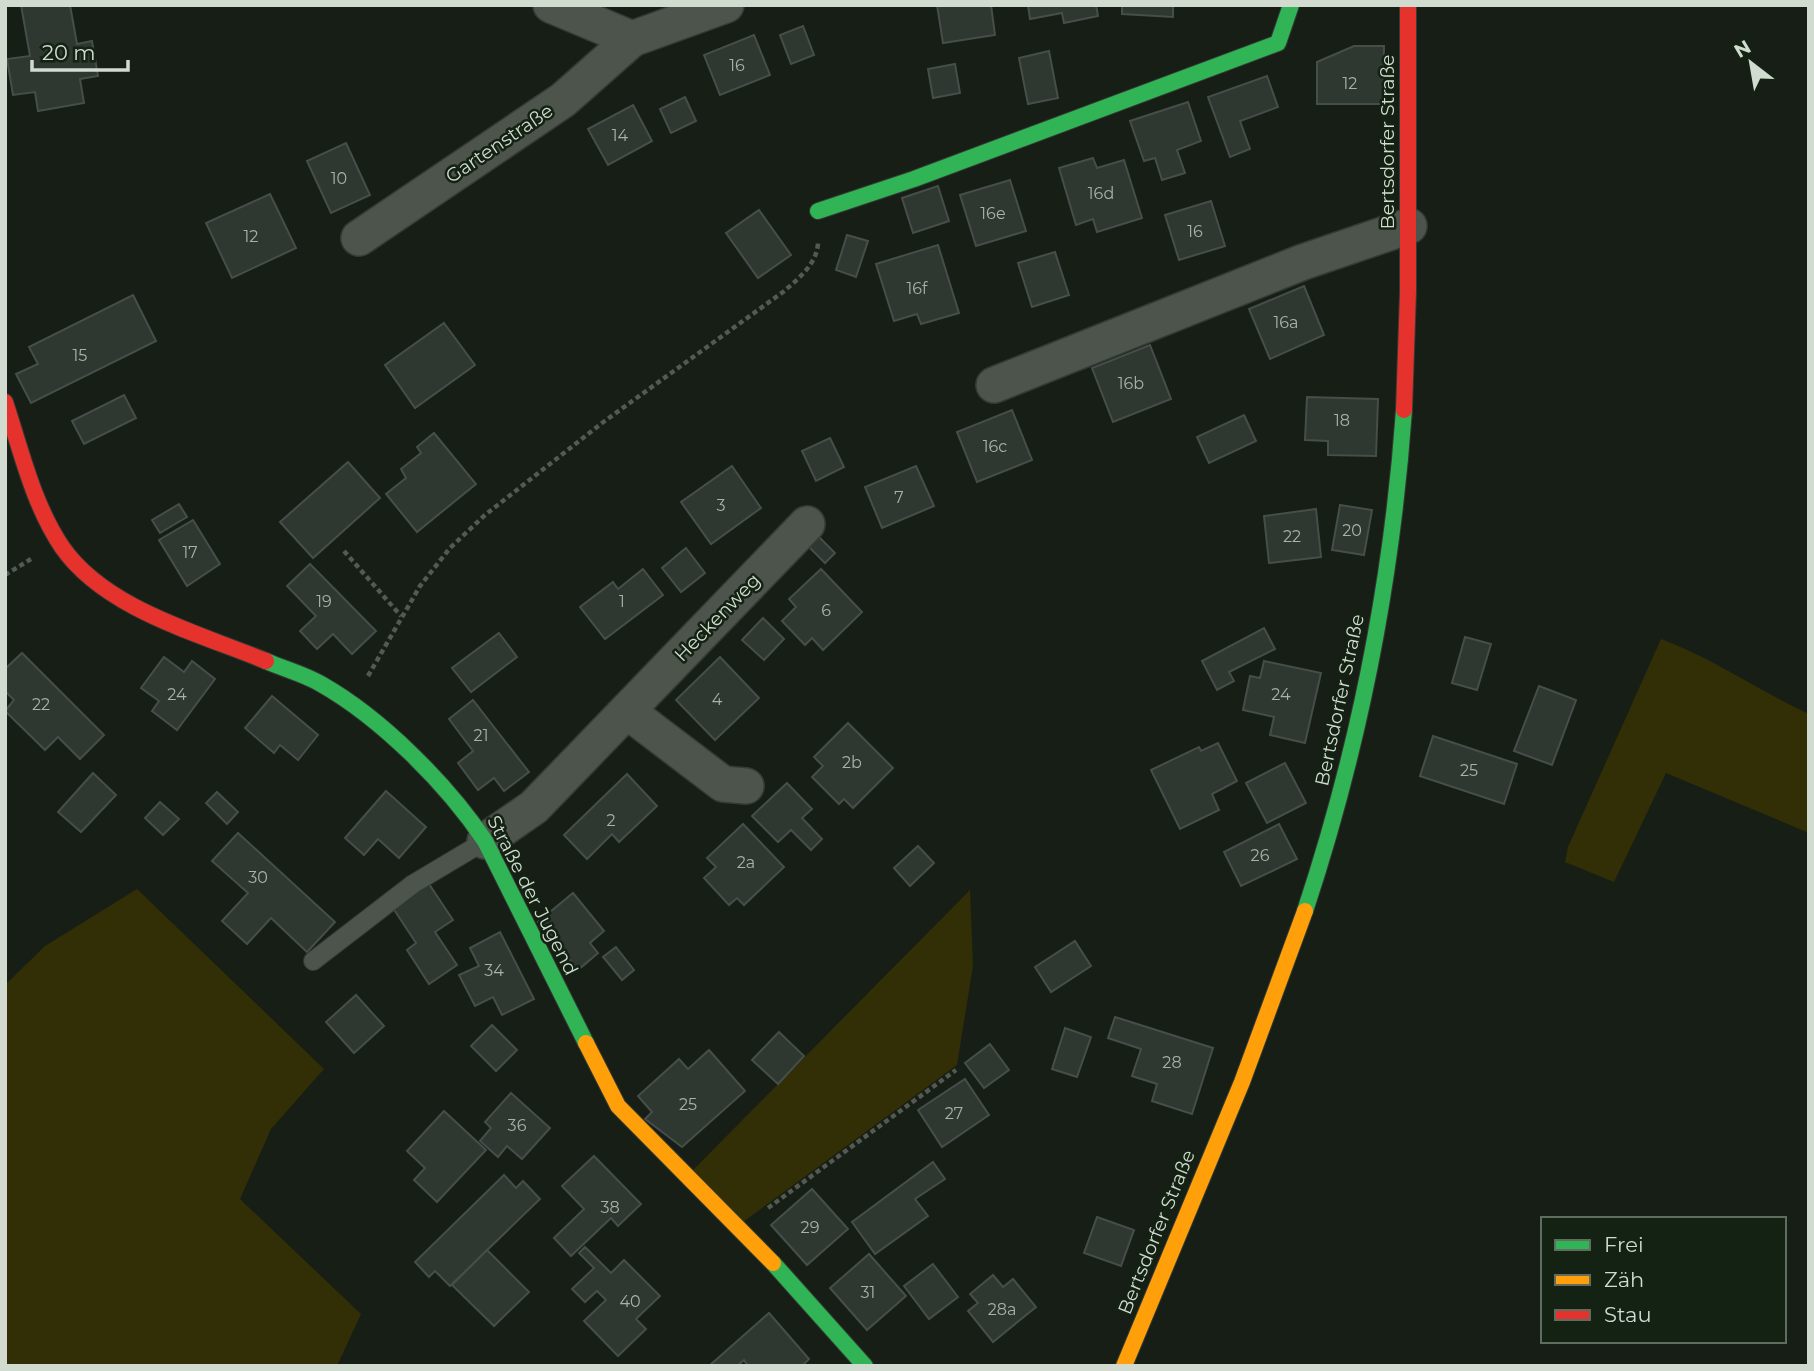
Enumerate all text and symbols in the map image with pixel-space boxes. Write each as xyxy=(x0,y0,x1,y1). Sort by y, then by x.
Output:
scale bar xyxy=(32,28,128,72)
north arrow xyxy=(1716,28,1786,98)
text: N xyxy=(1730,35,1755,63)
text: 20 m xyxy=(42,40,96,65)
street label: Bertsdorfer Straße xyxy=(1376,54,1399,230)
house number: 16 xyxy=(729,56,745,75)
house number: 12 xyxy=(1343,74,1357,93)
street label: Gartenstraße xyxy=(441,99,557,188)
house number: 14 xyxy=(612,126,629,145)
house number: 10 xyxy=(331,169,347,188)
house number: 16d xyxy=(1088,184,1114,203)
house number: 16e xyxy=(980,204,1006,223)
house number: 16 xyxy=(1187,222,1203,241)
house number: 12 xyxy=(244,227,258,246)
house number: 16f xyxy=(907,279,928,298)
house number: 16a xyxy=(1274,313,1298,332)
house number: 15 xyxy=(73,346,87,365)
house number: 16b xyxy=(1118,374,1144,393)
house number: 18 xyxy=(1334,411,1350,430)
house number: 16c xyxy=(983,437,1007,456)
house number: 7 xyxy=(894,488,904,507)
house number: 3 xyxy=(716,496,726,515)
house number: 20 xyxy=(1342,521,1362,540)
house number: 22 xyxy=(1283,527,1301,546)
house number: 17 xyxy=(182,543,198,562)
street label: Heckenweg xyxy=(670,569,765,666)
house number: 19 xyxy=(316,592,332,611)
house number: 1 xyxy=(619,592,625,611)
house number: 6 xyxy=(821,601,831,620)
street label: Bertsdorfer Straße xyxy=(1310,612,1369,788)
house number: 24 xyxy=(167,685,187,704)
house number: 24 xyxy=(1271,685,1291,704)
house number: 4 xyxy=(712,690,723,709)
house number: 22 xyxy=(32,695,50,714)
house number: 21 xyxy=(474,726,488,745)
house number: 2b xyxy=(842,753,862,772)
house number: 25 xyxy=(1460,761,1478,780)
house number: 2 xyxy=(606,811,616,830)
street label: Straße der Jugend xyxy=(482,812,583,979)
house number: 26 xyxy=(1251,846,1270,865)
house number: 2a xyxy=(737,853,755,872)
house number: 30 xyxy=(248,868,268,887)
house number: 34 xyxy=(484,961,504,980)
house number: 28 xyxy=(1162,1053,1182,1072)
house number: 25 xyxy=(679,1095,697,1114)
house number: 27 xyxy=(945,1104,963,1123)
house number: 36 xyxy=(508,1116,527,1135)
street label: Bertsdorfer Straße xyxy=(1113,1147,1200,1318)
house number: 38 xyxy=(600,1198,620,1217)
legend xyxy=(1541,1217,1786,1343)
house number: 29 xyxy=(801,1218,819,1237)
text: Frei xyxy=(1604,1232,1644,1257)
text: Zäh xyxy=(1604,1267,1644,1292)
house number: 31 xyxy=(861,1283,875,1302)
house number: 40 xyxy=(619,1292,641,1311)
house number: 28a xyxy=(988,1300,1016,1319)
text: Stau xyxy=(1604,1302,1652,1327)

